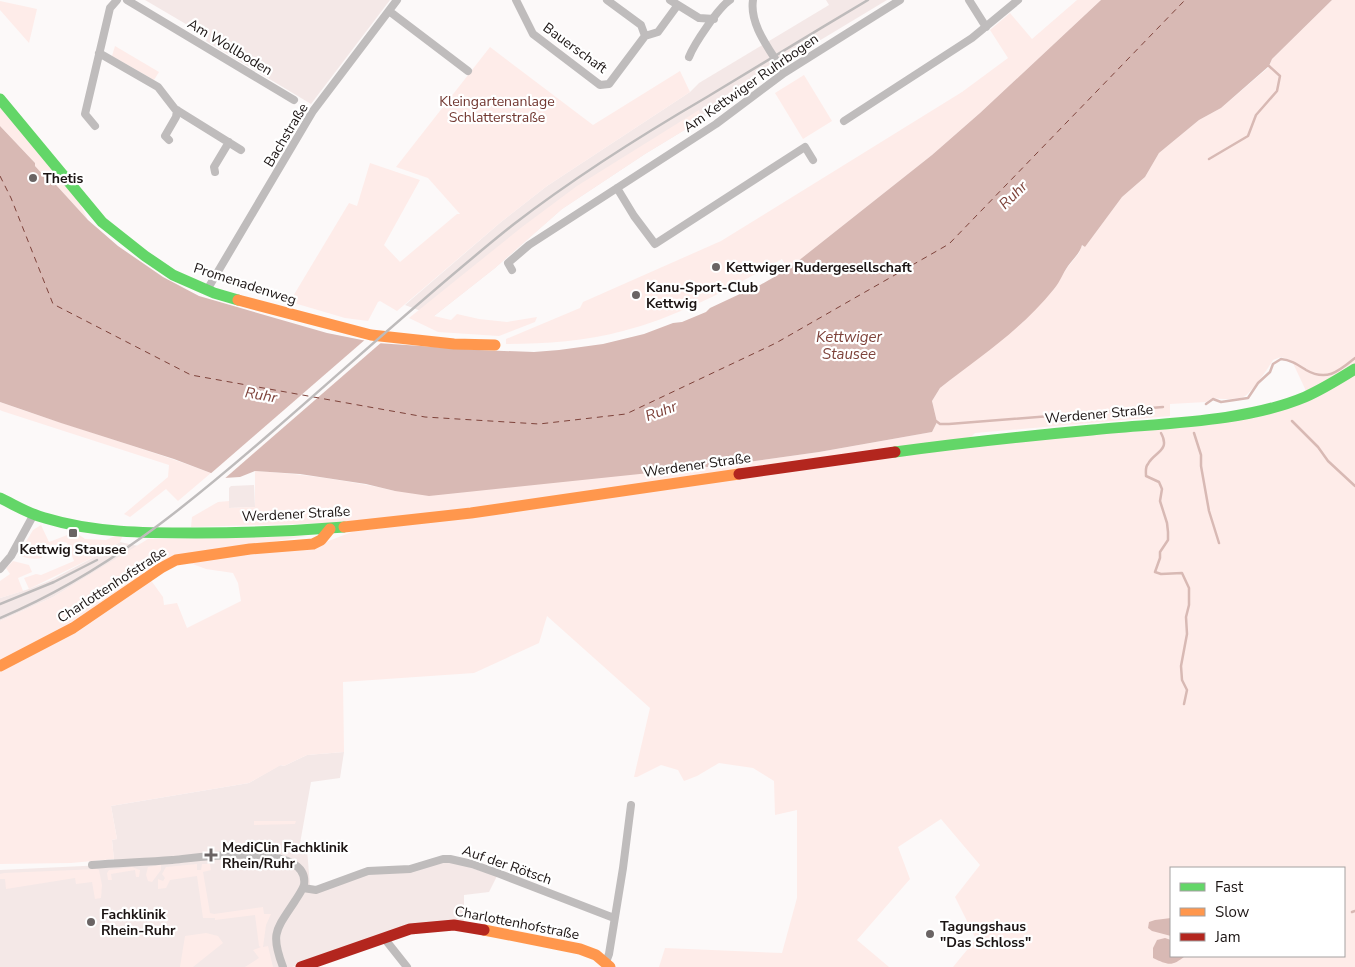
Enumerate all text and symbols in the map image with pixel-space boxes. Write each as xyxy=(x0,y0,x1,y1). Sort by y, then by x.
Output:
street label: Am Wollboden xyxy=(184,14,276,80)
street label: Bauerschaft xyxy=(539,18,611,78)
street label: Am Kettwiger Ruhrbogen xyxy=(680,29,822,137)
park label: Kleingartenanlage Schlatterstraße xyxy=(439,92,555,127)
street label: Bachstraße xyxy=(259,100,313,170)
place label: Thetis xyxy=(43,169,83,188)
marker: Thetis xyxy=(27,172,39,184)
water label: Ruhr xyxy=(994,176,1032,214)
street label: Promenadenweg xyxy=(191,258,299,310)
place label: Kettwiger Rudergesellschaft xyxy=(726,258,912,277)
marker: Kettwiger Rudergesellschaft xyxy=(710,261,722,273)
place label: Kanu-Sport-Club Kettwig xyxy=(646,278,758,313)
marker: Kanu-Sport-Club Kettwig xyxy=(630,289,642,301)
water label: Kettwiger Stausee xyxy=(816,327,883,364)
water label: Ruhr xyxy=(243,382,279,408)
water label: Ruhr xyxy=(642,396,680,426)
street label: Werdener Straße xyxy=(1044,400,1154,428)
street label: Werdener Straße xyxy=(642,448,752,482)
street label: Werdener Straße xyxy=(241,502,351,526)
marker: Kettwig Stausee xyxy=(67,527,79,539)
place label: Kettwig Stausee xyxy=(20,540,127,559)
street label: Charlottenhofstraße xyxy=(54,543,170,627)
place label: MediClin Fachklinik Rhein/Ruhr xyxy=(222,838,349,873)
street label: Auf der Rötsch xyxy=(460,841,554,889)
marker: MediClin Fachklinik Rhein/Ruhr xyxy=(204,848,218,862)
legend xyxy=(1170,867,1345,957)
text: Fast xyxy=(1215,877,1244,897)
street label: Charlottenhofstraße xyxy=(453,902,581,944)
text: Slow xyxy=(1215,902,1250,922)
place label: Fachklinik Rhein-Ruhr xyxy=(101,905,176,940)
marker: Fachklinik Rhein-Ruhr xyxy=(85,916,97,928)
place label: Tagungshaus "Das Schloss" xyxy=(940,917,1031,952)
text: Jam xyxy=(1214,927,1241,947)
marker: Tagungshaus "Das Schloss" xyxy=(924,928,936,940)

